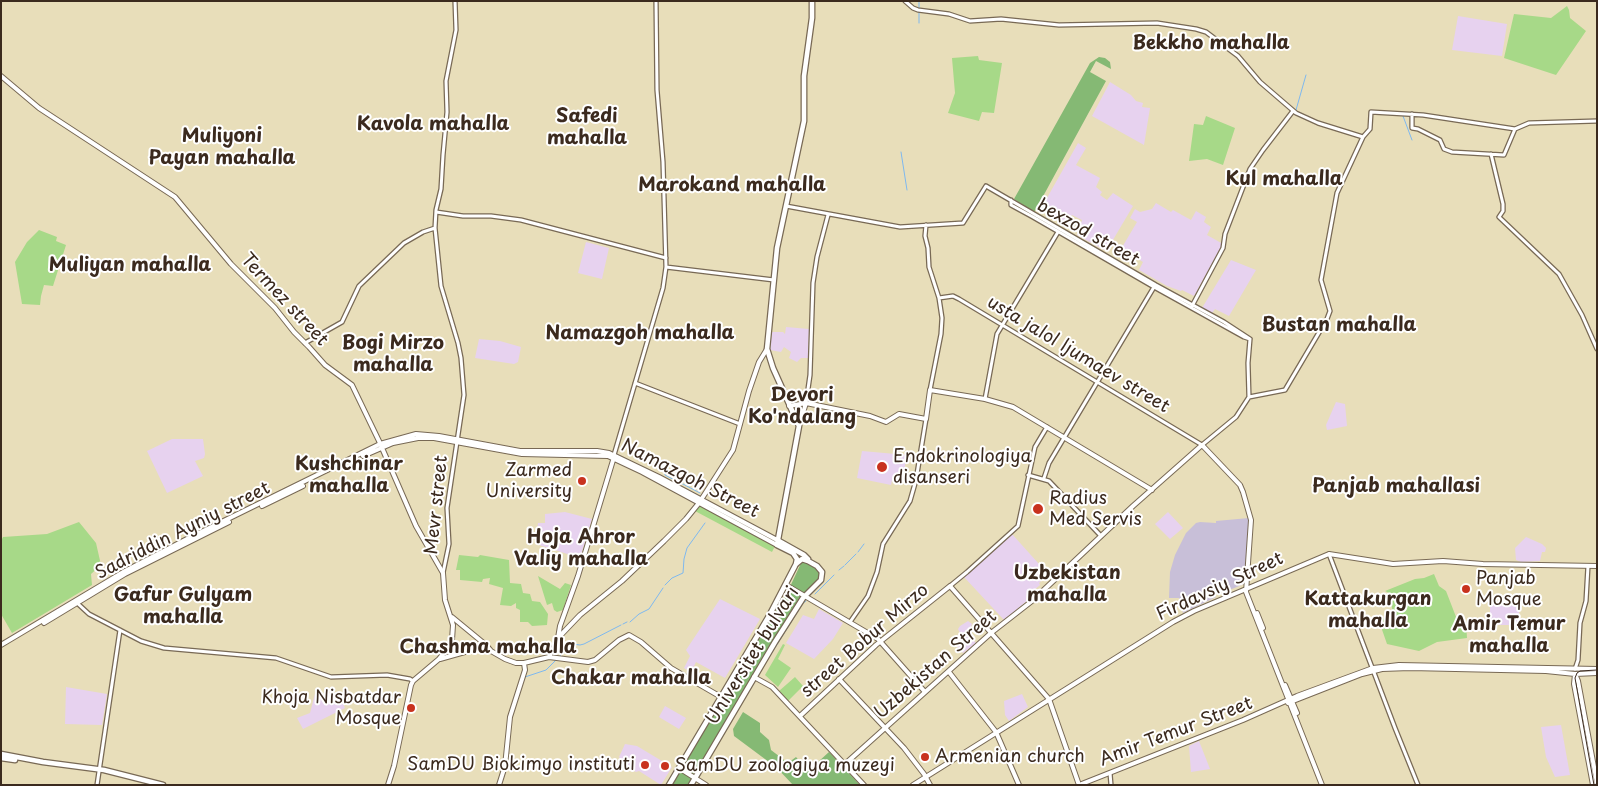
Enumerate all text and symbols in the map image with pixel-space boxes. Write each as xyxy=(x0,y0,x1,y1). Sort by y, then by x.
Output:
district label: Bekkho mahalla xyxy=(1132,33,1290,55)
district label: Safedi mahalla xyxy=(547,106,627,150)
district label: Kavola mahalla xyxy=(357,114,509,136)
district label: Muliyoni Payan mahalla xyxy=(149,126,295,170)
district label: Kul mahalla xyxy=(1226,169,1342,191)
district label: Marokand mahalla xyxy=(638,175,826,197)
street label: bexzod street xyxy=(1033,195,1143,271)
street label: Termez street xyxy=(236,249,332,351)
district label: Muliyan mahalla xyxy=(49,255,211,277)
street label: usta jalol ljumaev street xyxy=(983,292,1173,418)
district label: Bustan mahalla xyxy=(1262,315,1416,337)
district label: Namazgoh mahalla xyxy=(546,323,734,345)
district label: Bogi Mirzo mahalla xyxy=(342,333,444,377)
district label: Devori Ko'ndalang xyxy=(748,385,856,429)
street label: Namazgoh Street xyxy=(617,435,763,523)
place label: Endokrinologiya disanseri xyxy=(893,446,1032,488)
district label: Kushchinar mahalla xyxy=(295,454,403,498)
street label: Mevr street xyxy=(421,454,453,556)
place label: Zarmed University xyxy=(486,460,572,502)
marker: Endokrinologiya disanseri xyxy=(875,460,889,474)
marker: Zarmed University xyxy=(576,475,588,487)
district label: Panjab mahallasi xyxy=(1312,476,1480,498)
street label: Sadriddin Ayniy street xyxy=(92,478,274,584)
place label: Radius Med Servis xyxy=(1049,488,1142,530)
marker: Radius Med Servis xyxy=(1031,502,1045,516)
district label: Hoja Ahror Valiy mahalla xyxy=(514,527,648,571)
street label: Firdavsiy Street xyxy=(1153,548,1287,626)
district label: Uzbekistan mahalla xyxy=(1013,563,1121,607)
place label: Panjab Mosque xyxy=(1476,568,1542,610)
street label: street Bobur Mirzo xyxy=(797,580,933,702)
street label: Universitet bulvari xyxy=(702,583,804,729)
marker: Panjab Mosque xyxy=(1460,583,1472,595)
district label: Gafur Gulyam mahalla xyxy=(114,585,252,629)
district label: Kattakurgan mahalla xyxy=(1304,589,1432,633)
street label: Uzbekistan Street xyxy=(870,606,1002,724)
district label: Amir Temur mahalla xyxy=(1452,614,1566,658)
district label: Chashma mahalla xyxy=(399,637,577,659)
district label: Chakar mahalla xyxy=(551,668,711,690)
place label: Khoja Nisbatdar Mosque xyxy=(261,687,401,730)
street label: Amir Temur Street xyxy=(1096,693,1256,771)
marker: Khoja Nisbatdar Mosque xyxy=(405,702,417,714)
place label: Armenian church xyxy=(935,746,1085,768)
marker: Armenian church xyxy=(919,751,931,763)
place label: SamDU Biokimyo instituti xyxy=(407,754,635,776)
place label: SamDU zoologiya muzeyi xyxy=(675,755,895,777)
marker: SamDU Biokimyo instituti xyxy=(639,759,651,771)
marker: SamDU zoologiya muzeyi xyxy=(659,760,671,772)

